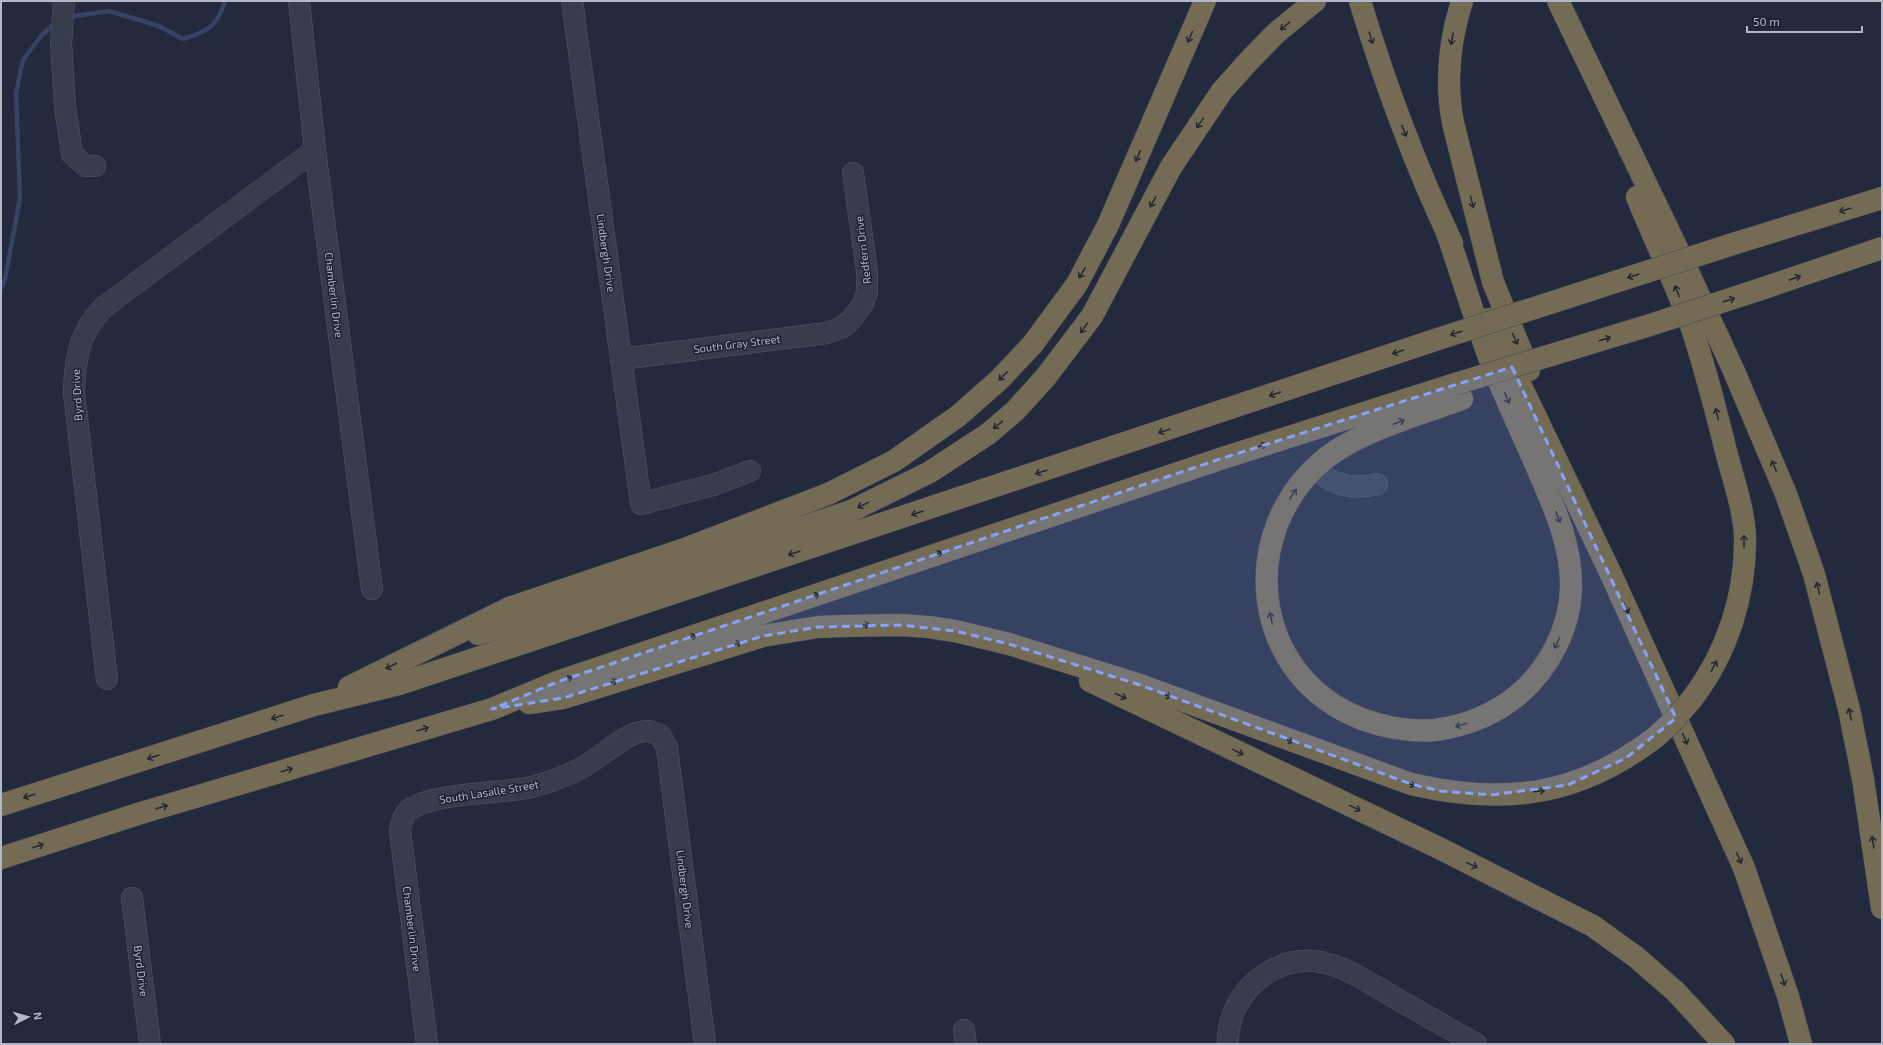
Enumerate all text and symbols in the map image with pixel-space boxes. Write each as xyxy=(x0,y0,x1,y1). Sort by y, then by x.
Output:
scale bar xyxy=(1747,8,1862,34)
text: 50 m xyxy=(1753,14,1780,28)
one-way arrow xyxy=(1280,22,1291,31)
one-way arrow xyxy=(1186,31,1194,43)
one-way arrow xyxy=(1368,32,1375,45)
one-way arrow xyxy=(1448,32,1456,45)
one-way arrow xyxy=(1196,118,1204,129)
one-way arrow xyxy=(1401,125,1409,137)
one-way arrow xyxy=(1134,150,1141,162)
one-way arrow xyxy=(1148,195,1156,207)
one-way arrow xyxy=(1469,195,1477,208)
one-way arrow xyxy=(1838,207,1851,214)
street label: Lindbergh Drive xyxy=(595,213,618,293)
street label: Redfern Drive xyxy=(852,215,873,285)
street label: Chamberlin Drive xyxy=(323,252,346,338)
one-way arrow xyxy=(1078,267,1086,279)
one-way arrow xyxy=(1626,273,1639,280)
one-way arrow xyxy=(1788,274,1801,281)
one-way arrow xyxy=(1673,285,1681,297)
one-way arrow xyxy=(1722,296,1735,303)
one-way arrow xyxy=(1080,322,1088,333)
one-way arrow xyxy=(1449,330,1462,337)
street label: South Gray Street xyxy=(693,332,781,355)
one-way arrow xyxy=(1512,332,1520,344)
one-way arrow xyxy=(1598,335,1611,342)
one-way arrow xyxy=(1392,349,1405,356)
street label: Byrd Drive xyxy=(69,369,84,421)
one-way arrow xyxy=(998,371,1008,381)
one-way arrow xyxy=(1269,390,1281,398)
one-way arrow xyxy=(1504,391,1511,403)
one-way arrow xyxy=(1713,408,1720,421)
one-way arrow xyxy=(1392,418,1404,426)
one-way arrow xyxy=(993,421,1004,430)
one-way arrow xyxy=(1158,428,1171,435)
one-way arrow xyxy=(1254,442,1267,449)
one-way arrow xyxy=(1770,460,1777,472)
one-way arrow xyxy=(1034,469,1047,476)
one-way arrow xyxy=(1289,489,1297,500)
one-way arrow xyxy=(857,502,869,509)
one-way arrow xyxy=(911,509,923,517)
one-way arrow xyxy=(1555,511,1563,523)
one-way arrow xyxy=(1740,535,1748,548)
one-way arrow xyxy=(788,550,800,558)
one-way arrow xyxy=(931,550,943,558)
one-way arrow xyxy=(1814,582,1821,595)
one-way arrow xyxy=(807,592,820,599)
one-way arrow xyxy=(1623,602,1630,614)
one-way arrow xyxy=(1267,612,1275,625)
one-way arrow xyxy=(857,621,870,629)
one-way arrow xyxy=(684,633,697,640)
one-way arrow xyxy=(1553,637,1560,649)
one-way arrow xyxy=(729,640,742,647)
one-way arrow xyxy=(1711,660,1718,672)
one-way arrow xyxy=(386,663,398,670)
one-way arrow xyxy=(561,674,573,682)
one-way arrow xyxy=(605,678,618,685)
one-way arrow xyxy=(1160,691,1172,699)
one-way arrow xyxy=(1114,692,1126,700)
one-way arrow xyxy=(1846,708,1854,721)
one-way arrow xyxy=(271,714,284,721)
one-way arrow xyxy=(1455,722,1468,729)
one-way arrow xyxy=(416,725,429,732)
one-way arrow xyxy=(1682,733,1690,745)
one-way arrow xyxy=(1282,736,1294,744)
one-way arrow xyxy=(1232,749,1244,756)
one-way arrow xyxy=(147,753,159,761)
one-way arrow xyxy=(280,766,293,773)
street label: South Lasalle Street xyxy=(438,777,540,806)
one-way arrow xyxy=(1404,781,1417,788)
one-way arrow xyxy=(1532,787,1545,795)
one-way arrow xyxy=(24,793,36,801)
one-way arrow xyxy=(155,803,168,810)
one-way arrow xyxy=(1349,805,1361,812)
one-way arrow xyxy=(1869,836,1877,849)
one-way arrow xyxy=(32,842,44,850)
street label: Lindbergh Drive xyxy=(674,849,697,929)
one-way arrow xyxy=(1736,851,1743,863)
one-way arrow xyxy=(1466,862,1478,869)
street label: Chamberlin Drive xyxy=(401,886,424,972)
street label: Byrd Drive xyxy=(132,944,151,998)
one-way arrow xyxy=(1780,973,1787,986)
north arrow xyxy=(8,997,48,1037)
text: N xyxy=(32,1011,45,1021)

